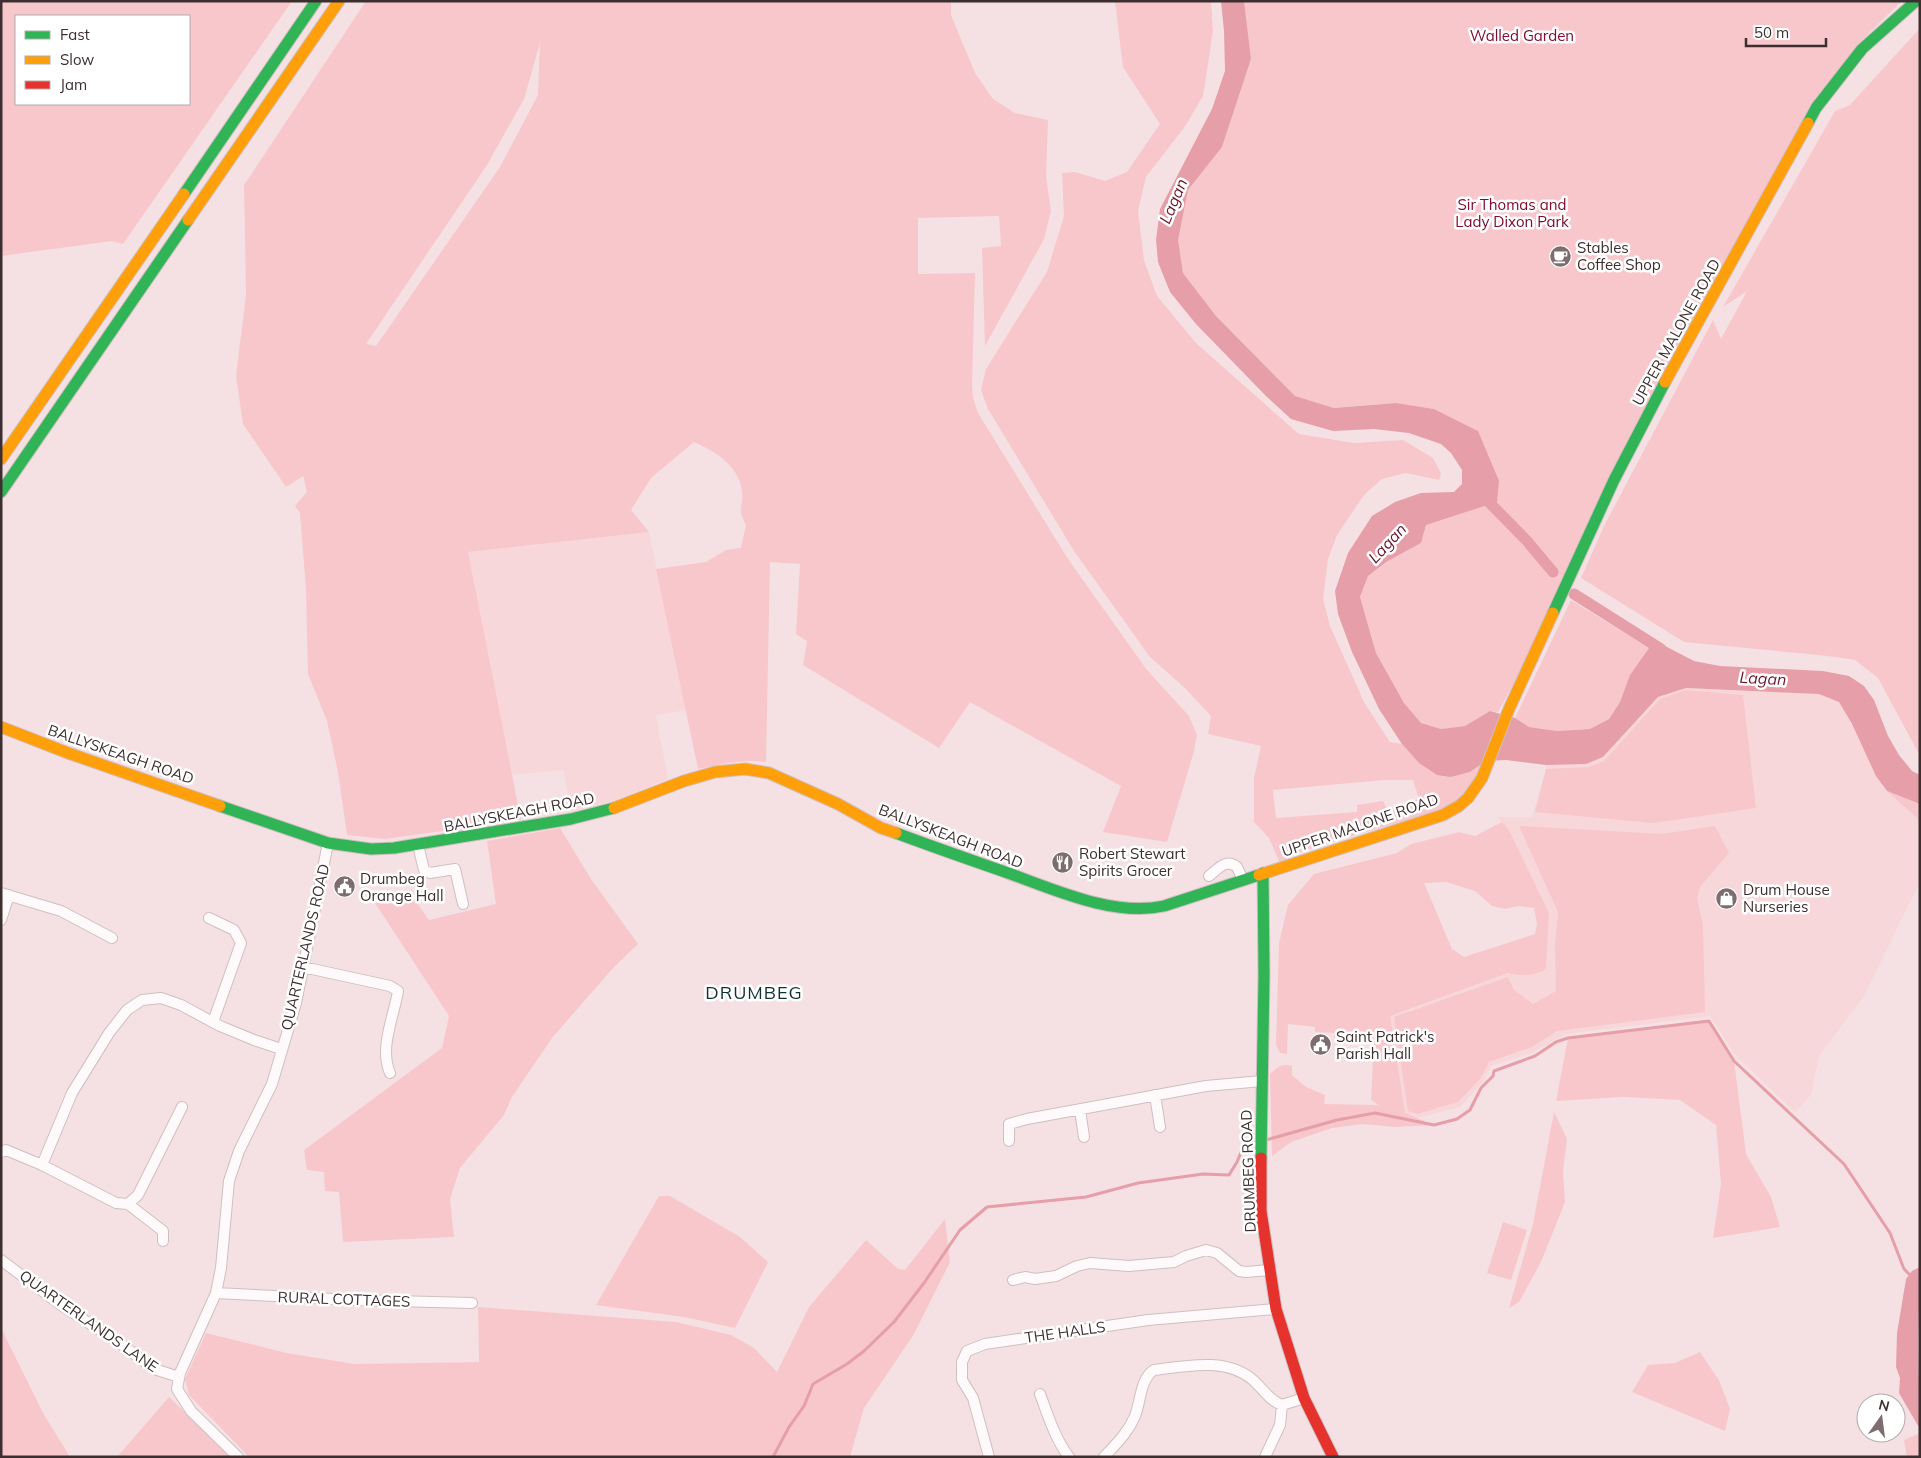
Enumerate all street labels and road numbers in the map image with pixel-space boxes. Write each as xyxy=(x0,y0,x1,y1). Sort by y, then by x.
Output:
street label: UPPER MALONE ROAD xyxy=(1628,255,1724,409)
street label: BALLYSKEAGH ROAD xyxy=(46,720,196,788)
street label: BALLYSKEAGH ROAD xyxy=(442,788,596,836)
street label: UPPER MALONE ROAD xyxy=(1279,789,1441,861)
street label: BALLYSKEAGH ROAD xyxy=(876,800,1026,872)
street label: QUARTERLANDS ROAD xyxy=(277,862,333,1032)
street label: DRUMBEG ROAD xyxy=(1236,1109,1260,1233)
street label: QUARTERLANDS LANE xyxy=(16,1266,162,1376)
street label: RURAL COTTAGES xyxy=(277,1287,411,1311)
street label: THE HALLS xyxy=(1023,1317,1107,1347)

